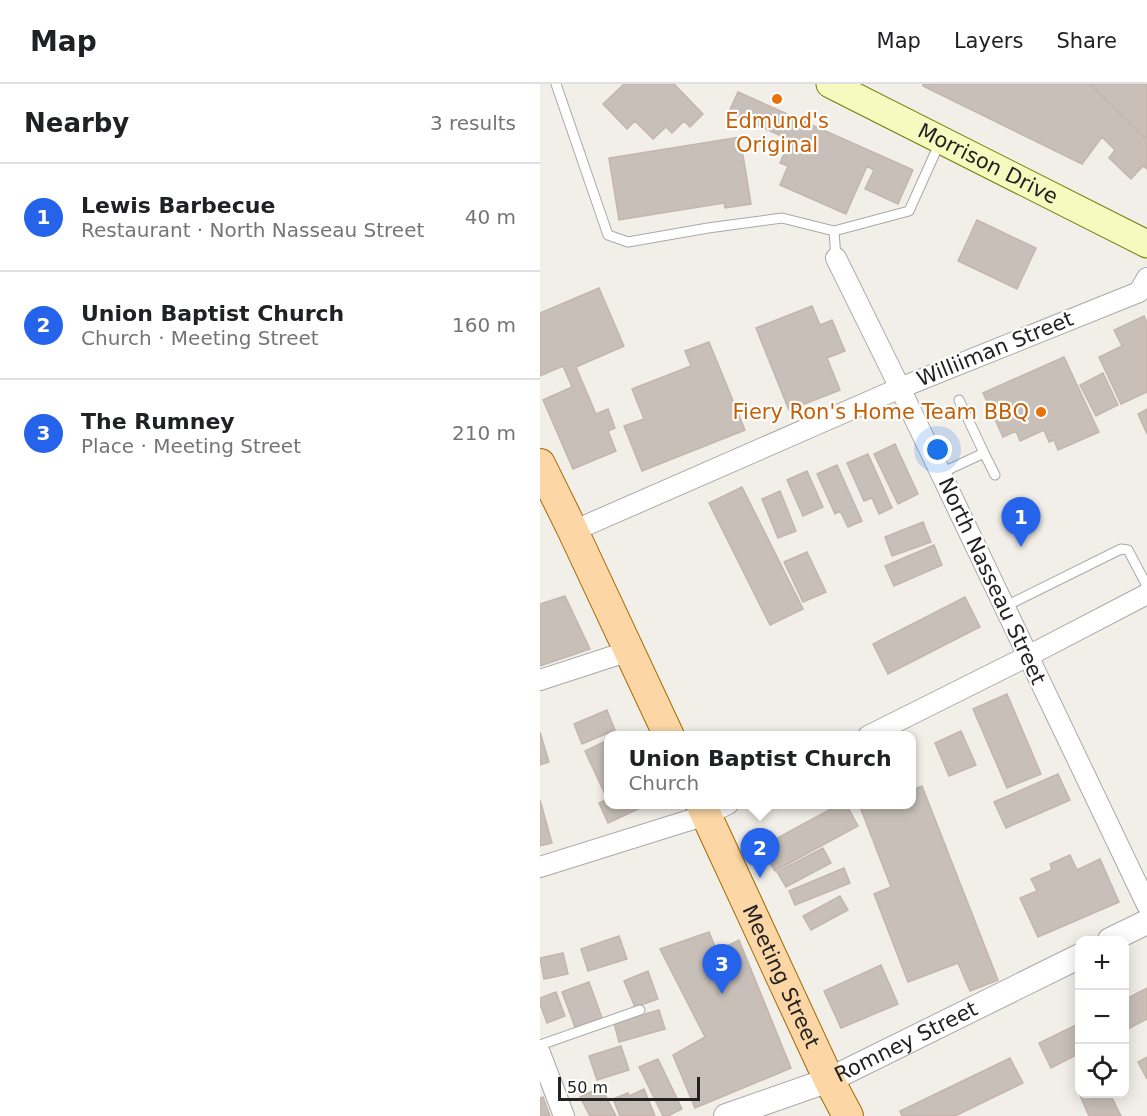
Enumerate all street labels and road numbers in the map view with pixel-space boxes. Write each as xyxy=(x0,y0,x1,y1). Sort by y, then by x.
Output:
street label: Morrison Drive xyxy=(914,118,1062,209)
street label: Williiman Street xyxy=(913,307,1077,391)
street label: North Nasseau Street xyxy=(933,474,1051,688)
street label: Meeting Street xyxy=(737,901,824,1052)
street label: Romney Street xyxy=(831,997,981,1087)

